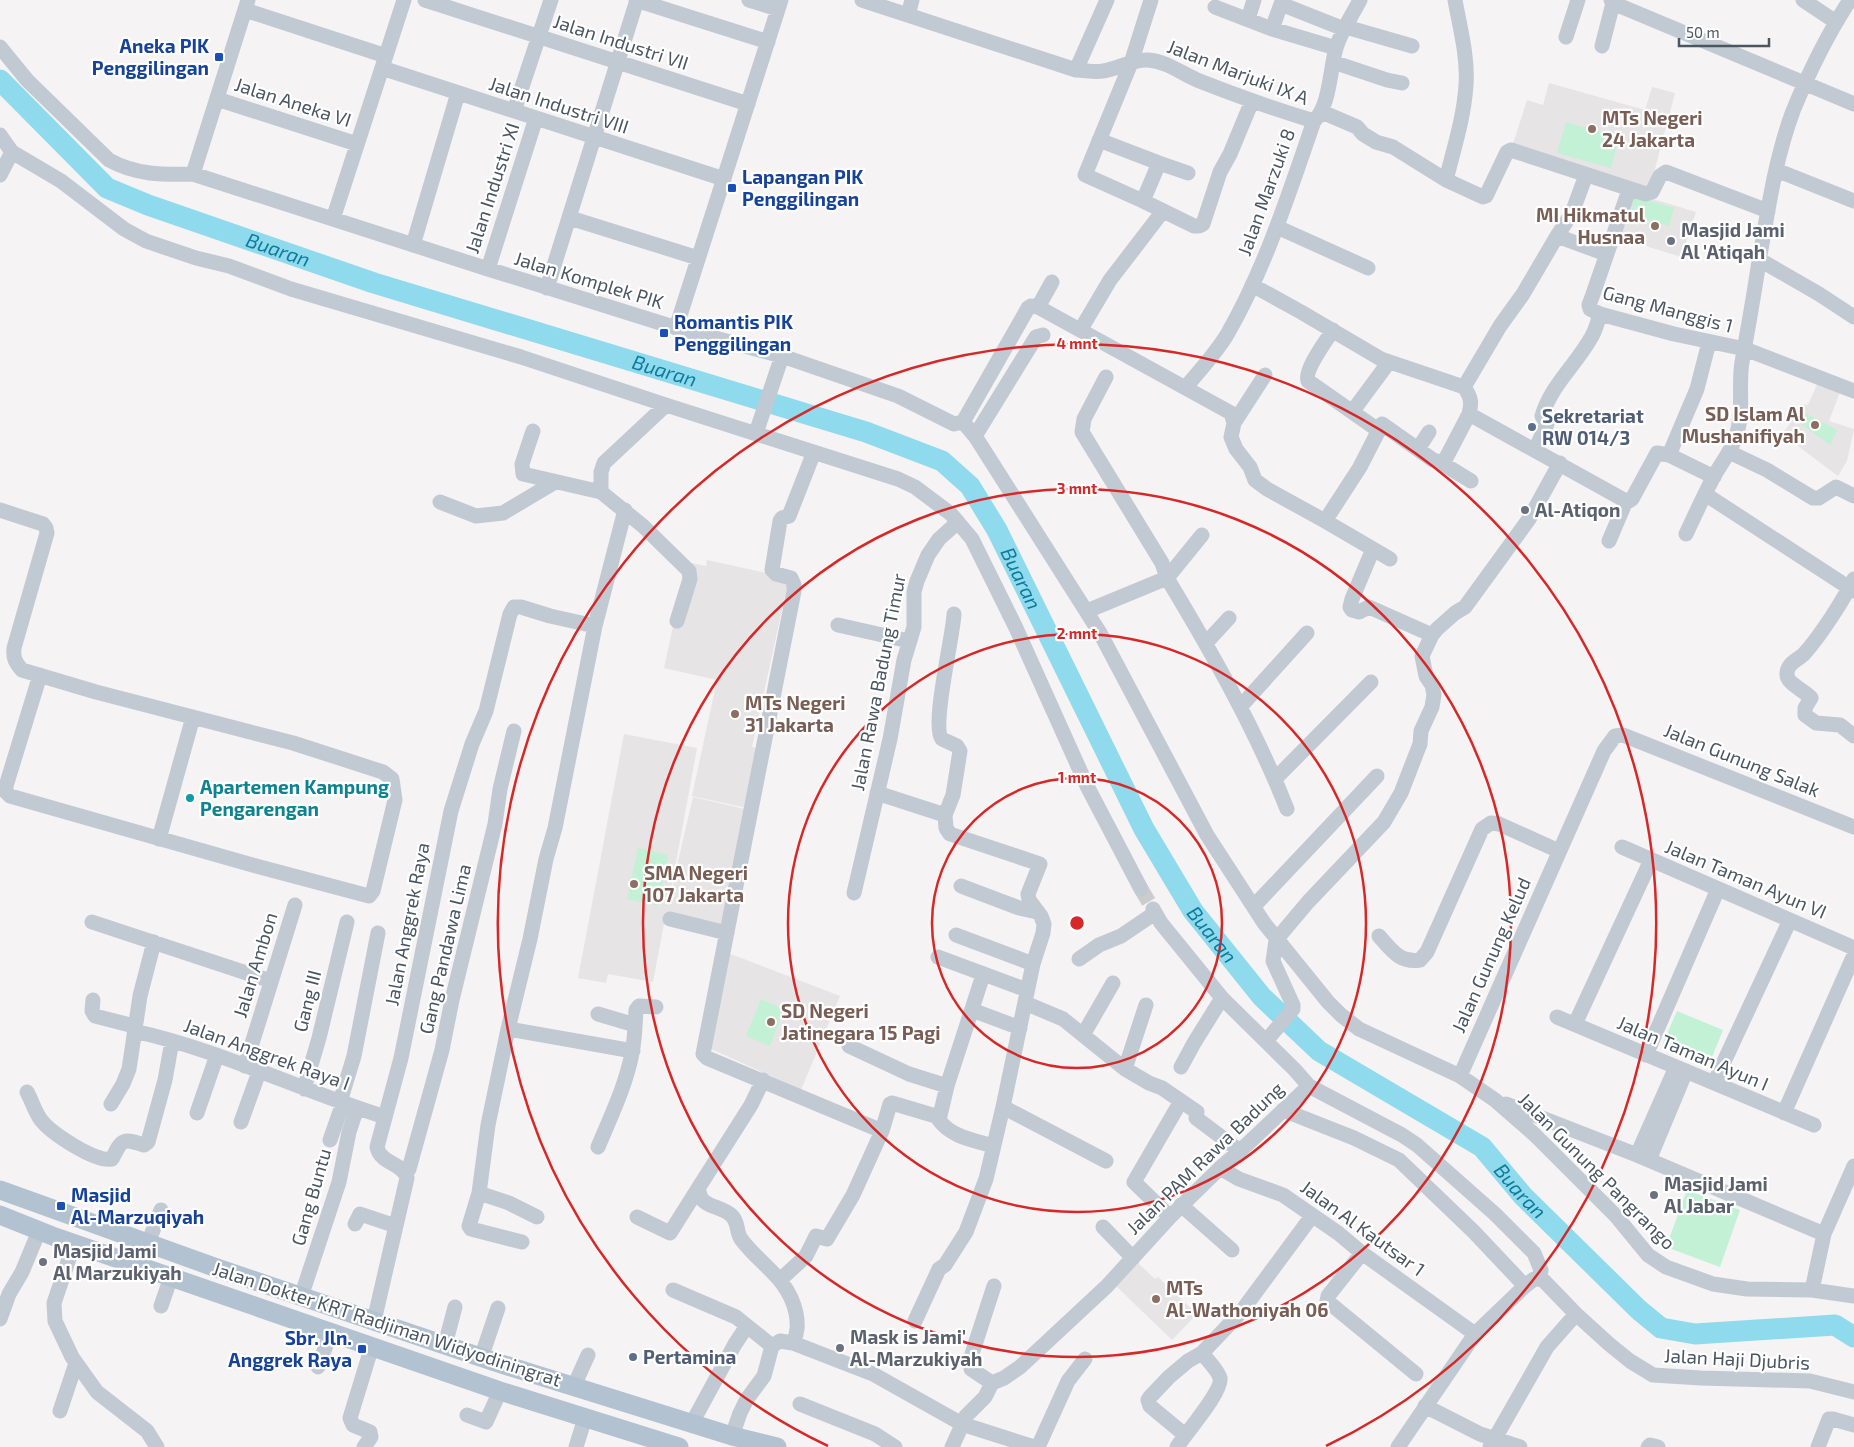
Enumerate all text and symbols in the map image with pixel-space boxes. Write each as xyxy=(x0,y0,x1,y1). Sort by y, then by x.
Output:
street label: Jalan Industri VII xyxy=(551,9,692,74)
scale bar xyxy=(1679,15,1769,47)
text: 50 m xyxy=(1686,23,1720,41)
place label: Aneka PIK Penggilingan xyxy=(92,34,209,79)
street label: Jalan Marjuki IX A xyxy=(1164,34,1312,109)
marker: Aneka PIK Penggilingan xyxy=(213,51,225,63)
street label: Jalan Industri VIII xyxy=(486,71,632,138)
street label: Jalan Aneka VI xyxy=(232,72,354,131)
place label: MTs Negeri 24 Jakarta xyxy=(1602,106,1703,151)
street label: Jalan Industri XI xyxy=(460,120,523,256)
marker: MTs Negeri 24 Jakarta xyxy=(1586,123,1598,135)
street label: Jalan Marzuki 8 xyxy=(1232,125,1299,259)
place label: Lapangan PIK Penggilingan xyxy=(742,165,863,210)
marker: Lapangan PIK Penggilingan xyxy=(726,182,738,194)
place label: MI Hikmatul Husnaa xyxy=(1536,203,1646,248)
place label: Masjid Jami Al 'Atiqah xyxy=(1681,218,1785,263)
marker: MI Hikmatul Husnaa xyxy=(1649,220,1661,232)
water label: Buaran xyxy=(243,227,313,271)
marker: Masjid Jami Al 'Atiqah xyxy=(1665,235,1677,247)
street label: Jalan Komplek PIK xyxy=(512,246,666,313)
street label: Gang Manggis 1 xyxy=(1601,280,1736,337)
place label: Romantis PIK Penggilingan xyxy=(674,310,793,355)
marker: Romantis PIK Penggilingan xyxy=(658,327,670,339)
text: 4 mnt xyxy=(1056,334,1098,352)
water label: Buaran xyxy=(630,349,700,391)
place label: SD Islam Al Mushanifiyah xyxy=(1682,402,1806,448)
place label: Sekretariat RW 014/3 xyxy=(1542,404,1644,449)
marker: SD Islam Al Mushanifiyah xyxy=(1809,419,1821,431)
marker: Sekretariat RW 014/3 xyxy=(1526,421,1538,433)
text: 3 mnt xyxy=(1057,479,1097,497)
place label: Al-Atiqon xyxy=(1535,498,1620,521)
marker: Al-Atiqon xyxy=(1519,504,1531,516)
water label: Buaran xyxy=(996,543,1047,613)
street label: Jalan Rawa Badung Timur xyxy=(845,571,910,793)
text: 2 mnt xyxy=(1057,624,1097,642)
place label: MTs Negeri 31 Jakarta xyxy=(745,691,846,736)
marker: MTs Negeri 31 Jakarta xyxy=(729,708,741,720)
street label: Jalan Gunung Salak xyxy=(1661,718,1824,801)
text: 1 mnt xyxy=(1058,768,1096,786)
place label: Apartemen Kampung Pengarengan xyxy=(200,775,389,820)
marker: Apartemen Kampung Pengarengan xyxy=(184,792,196,804)
street label: Jalan Taman Ayun VI xyxy=(1662,834,1830,923)
street label: Jalan Anggrek Raya xyxy=(379,840,434,1007)
place label: SMA Negeri 107 Jakarta xyxy=(644,861,748,906)
street label: Gang Pandawa Lima xyxy=(414,862,475,1036)
street label: Jalan Gunung Kelud xyxy=(1446,874,1535,1036)
marker: SMA Negeri 107 Jakarta xyxy=(628,878,640,890)
water label: Buaran xyxy=(1183,901,1243,967)
street label: Jalan Ambon xyxy=(228,909,281,1020)
centre of rings xyxy=(1068,914,1086,932)
street label: Gang III xyxy=(288,967,325,1034)
place label: SD Negeri Jatinegara 15 Pagi xyxy=(781,999,940,1044)
street label: Jalan Taman Ayun I xyxy=(1614,1010,1772,1095)
street label: Jalan Anggrek Raya I xyxy=(181,1013,353,1094)
marker: SD Negeri Jatinegara 15 Pagi xyxy=(765,1016,777,1028)
street label: Jalan PAM Rawa Badung xyxy=(1121,1076,1288,1239)
street label: Jalan Gunung Pangrango xyxy=(1514,1087,1681,1254)
street label: Gang Buntu xyxy=(286,1146,335,1248)
water label: Buaran xyxy=(1490,1158,1552,1223)
place label: Masjid Jami Al Jabar xyxy=(1664,1172,1768,1217)
street label: Jalan Al Kautsar 1 xyxy=(1297,1175,1430,1280)
place label: Masjid Al-Marzuqiyah xyxy=(71,1183,204,1229)
marker: Masjid Jami Al Jabar xyxy=(1648,1189,1660,1201)
marker: Masjid Al-Marzuqiyah xyxy=(55,1200,67,1212)
place label: Masjid Jami Al Marzukiyah xyxy=(53,1239,182,1285)
marker: Masjid Jami Al Marzukiyah xyxy=(37,1256,49,1268)
street label: Jalan Dokter KRT Radjiman Widyodiningrat xyxy=(210,1256,564,1391)
place label: MTs Al-Wathoniyah 06 xyxy=(1166,1276,1329,1322)
marker: MTs Al-Wathoniyah 06 xyxy=(1150,1293,1162,1305)
place label: Mask is Jami' Al-Marzukiyah xyxy=(850,1325,983,1371)
place label: Sbr. Jln. Anggrek Raya xyxy=(228,1326,352,1372)
marker: Mask is Jami' Al-Marzukiyah xyxy=(834,1342,846,1354)
marker: Sbr. Jln. Anggrek Raya xyxy=(356,1343,368,1355)
street label: Jalan Haji Djubris xyxy=(1663,1343,1811,1374)
place label: Pertamina xyxy=(643,1345,736,1368)
marker: Pertamina xyxy=(627,1351,639,1363)

